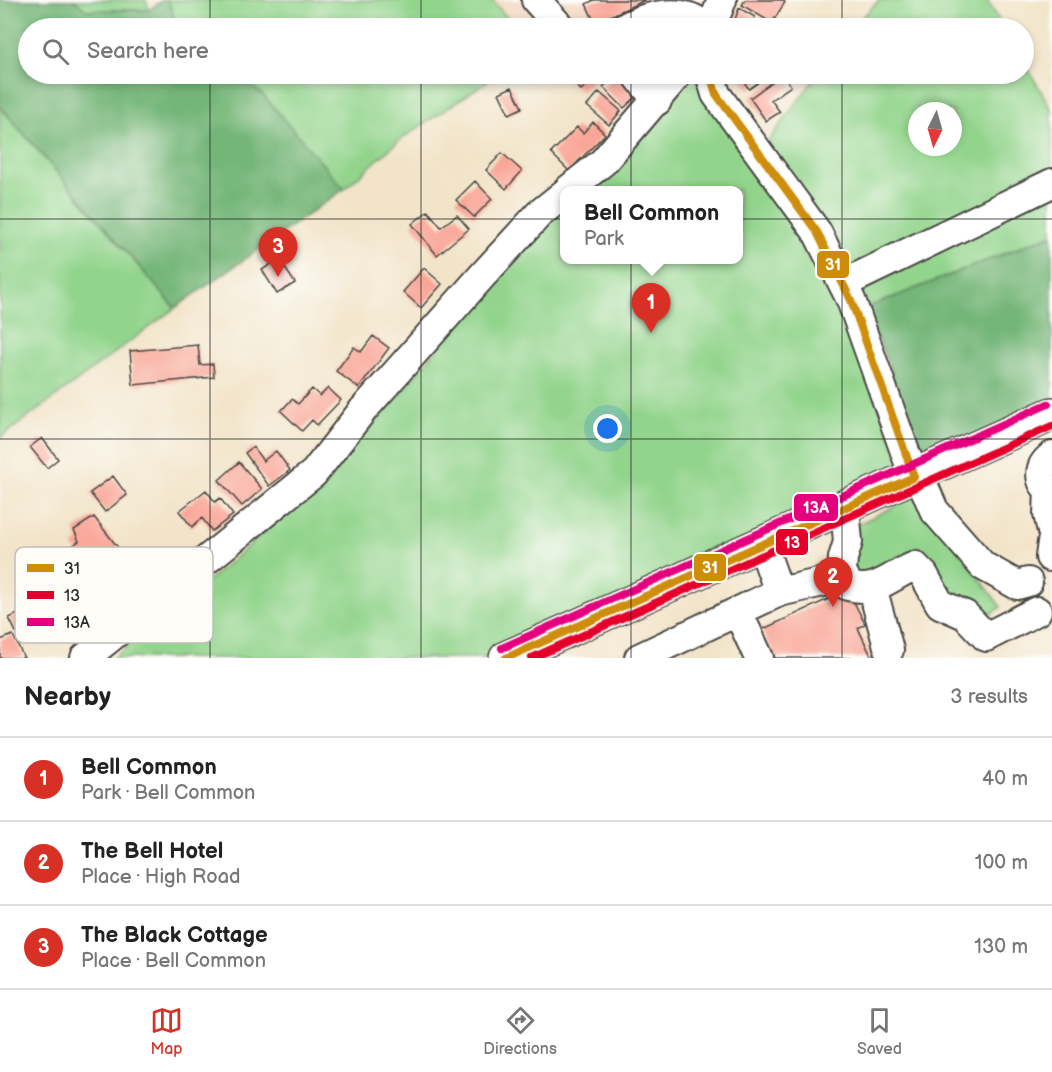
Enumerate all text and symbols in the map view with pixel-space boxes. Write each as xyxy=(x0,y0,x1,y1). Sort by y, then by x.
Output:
search box xyxy=(18,18,1034,84)
icon: search xyxy=(39,35,72,68)
text: Search here xyxy=(87,38,209,65)
north arrow xyxy=(908,102,962,156)
popup xyxy=(560,186,743,264)
text: Bell Common xyxy=(584,200,719,227)
text: Park xyxy=(584,227,624,251)
pin: 3 xyxy=(258,228,298,277)
line badge: 31 xyxy=(816,250,850,279)
text: 31 xyxy=(825,256,841,275)
pin: 1 xyxy=(632,284,670,333)
your location xyxy=(593,414,622,443)
line badge: 13A xyxy=(793,493,839,522)
text: 13A xyxy=(803,499,829,518)
line badge: 13 xyxy=(775,528,809,556)
text: 13 xyxy=(784,534,800,553)
legend xyxy=(15,547,213,643)
line badge: 31 xyxy=(693,553,727,582)
pin: 2 xyxy=(814,558,852,607)
text: 31 xyxy=(702,559,718,578)
text: 31 xyxy=(64,560,80,579)
text: 13 xyxy=(64,587,80,606)
text: 13A xyxy=(64,614,90,633)
text: Nearby xyxy=(24,682,111,713)
text: 3 results xyxy=(950,685,1028,709)
text: Bell Common xyxy=(81,754,217,781)
text: 1 xyxy=(39,767,48,791)
text: 40 m xyxy=(982,767,1028,791)
text: Park · Bell Common xyxy=(81,781,255,805)
text: The Bell Hotel xyxy=(81,838,223,865)
text: 2 xyxy=(38,851,49,875)
text: 100 m xyxy=(975,851,1028,875)
text: Place · High Road xyxy=(81,865,240,889)
text: The Black Cottage xyxy=(81,922,268,949)
text: 3 xyxy=(38,935,49,959)
text: 130 m xyxy=(974,935,1028,959)
text: Place · Bell Common xyxy=(81,949,266,973)
tab: Map xyxy=(150,1004,183,1059)
tab: Directions xyxy=(483,1004,557,1059)
tab: Saved xyxy=(857,1004,902,1059)

